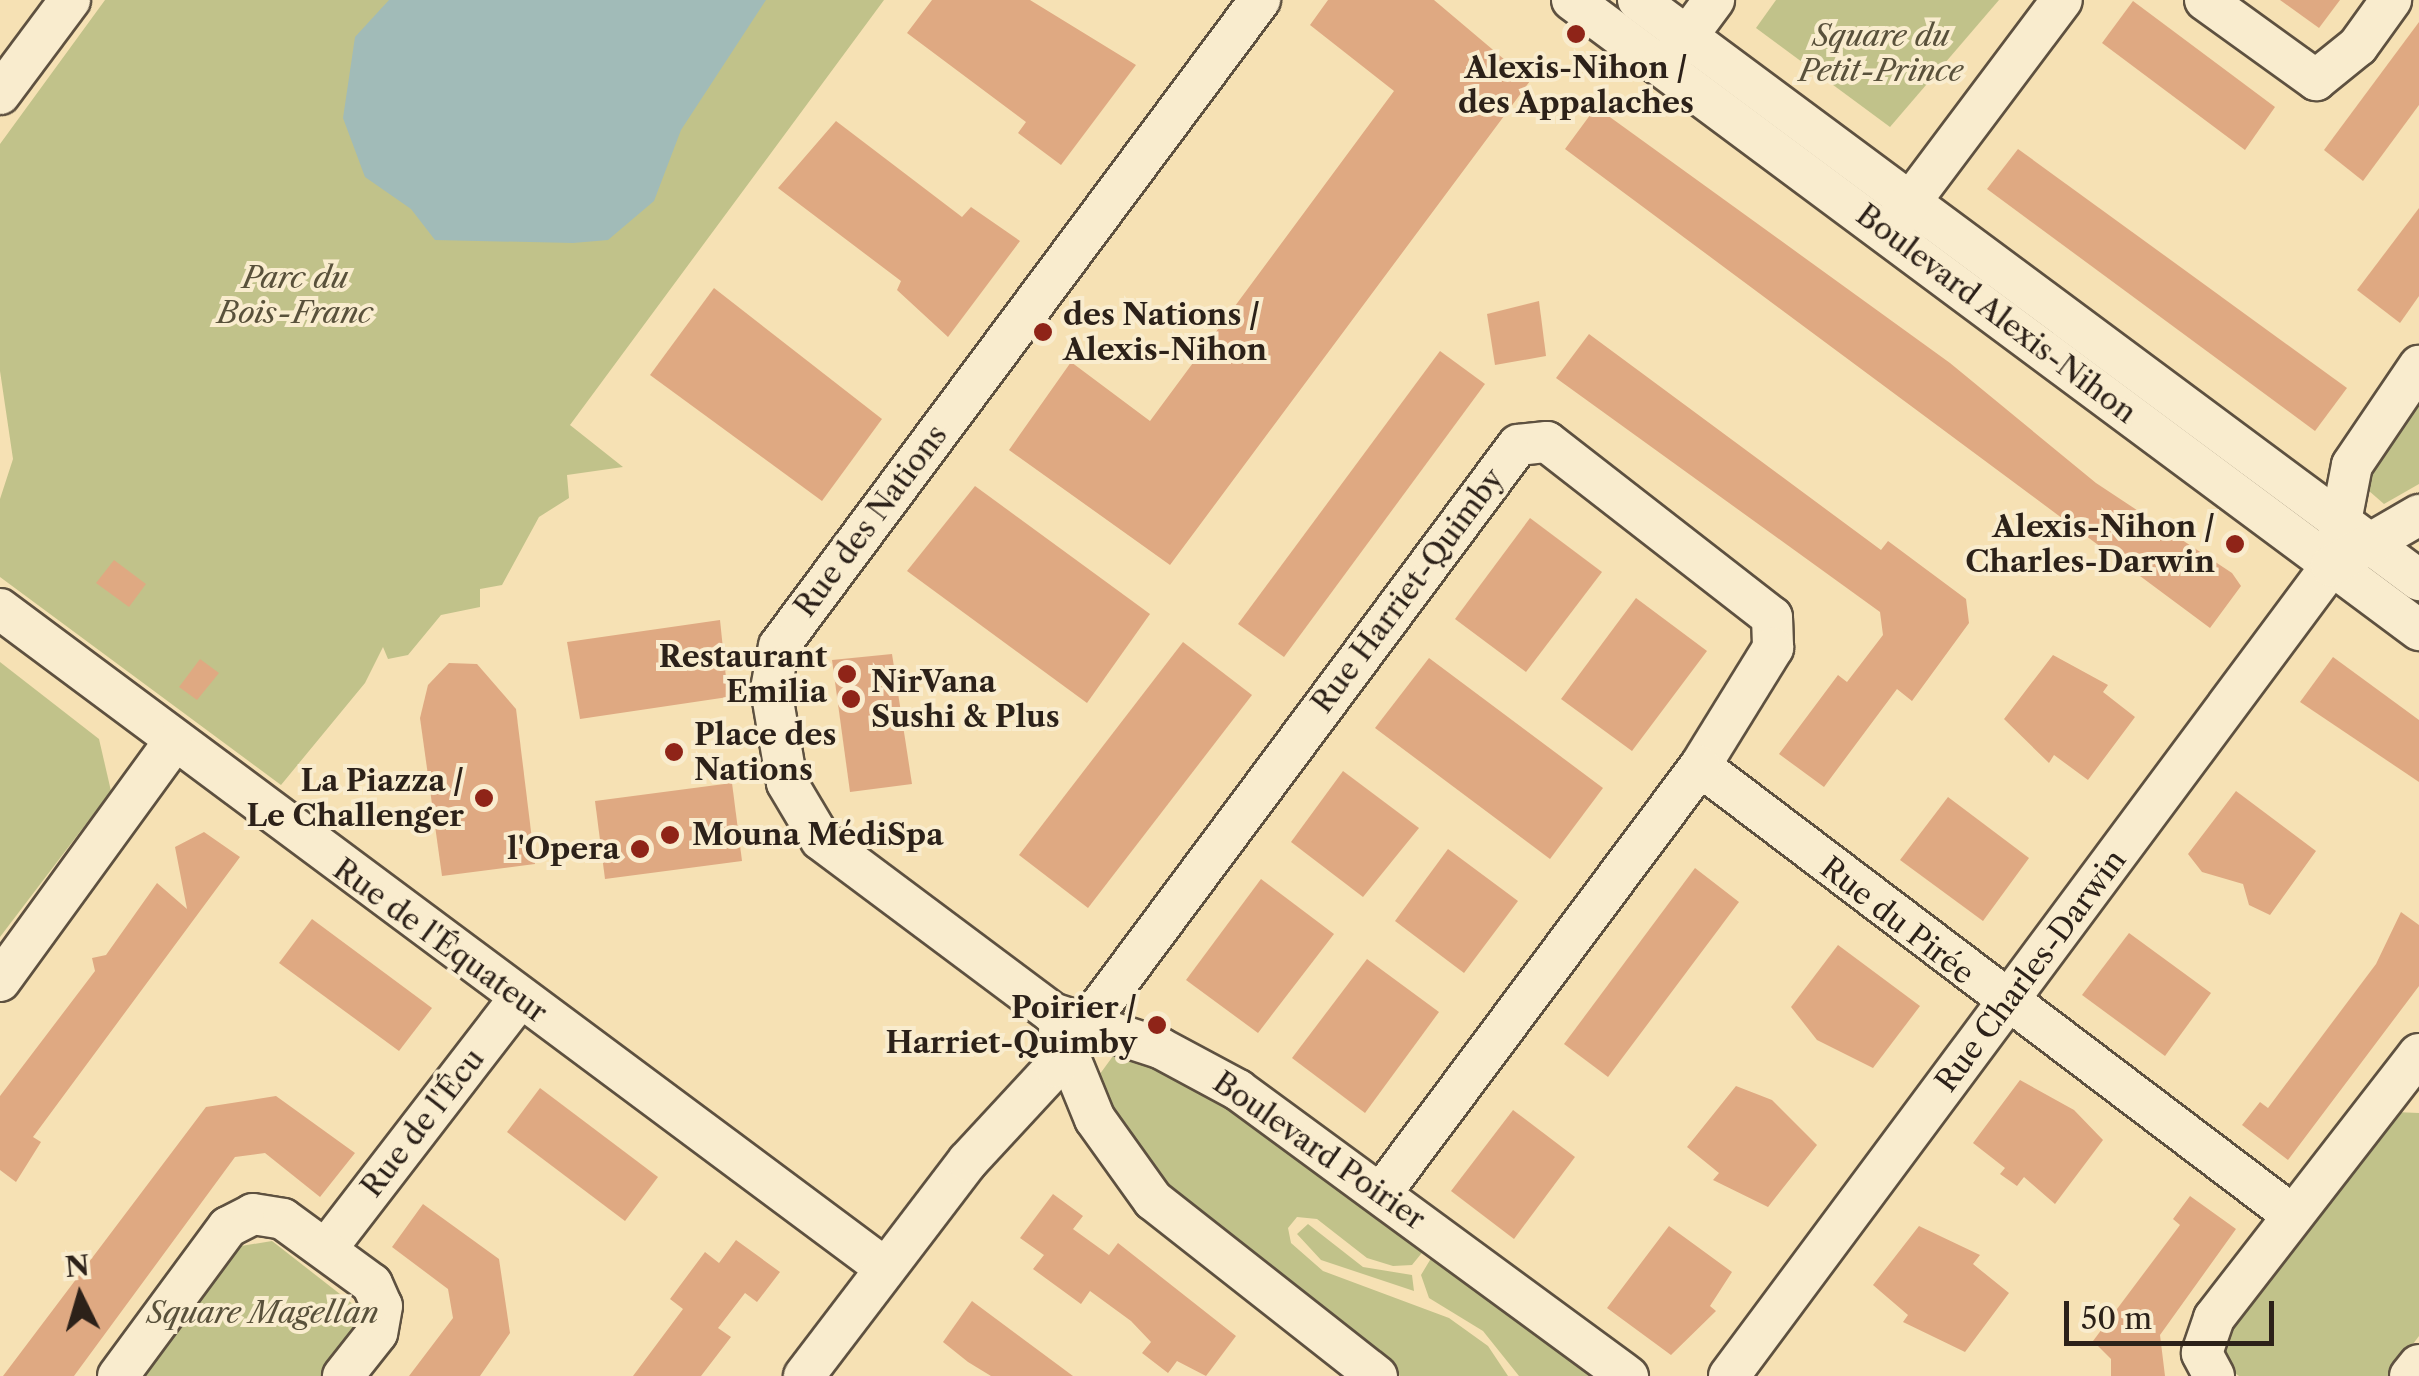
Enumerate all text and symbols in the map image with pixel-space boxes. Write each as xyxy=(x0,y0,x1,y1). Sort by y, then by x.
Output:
park label: Square du Petit-Prince xyxy=(1799,18,1963,88)
marker: Alexis-Nihon / des Appalaches xyxy=(1565,23,1587,45)
place label: Alexis-Nihon / des Appalaches xyxy=(1458,50,1694,120)
street label: Boulevard Alexis-Nihon xyxy=(1849,197,2143,431)
park label: Parc du Bois-Franc xyxy=(217,260,373,330)
place label: des Nations / Alexis-Nihon xyxy=(1063,297,1267,368)
marker: des Nations / Alexis-Nihon xyxy=(1032,321,1054,343)
street label: Rue des Nations xyxy=(787,418,955,624)
street label: Rue Harriet-Quimby xyxy=(1304,462,1512,720)
place label: Alexis-Nihon / Charles-Darwin xyxy=(1965,509,2215,580)
marker: Alexis-Nihon / Charles-Darwin xyxy=(2224,533,2246,555)
place label: Restaurant Emilia xyxy=(659,639,827,710)
marker: Restaurant Emilia xyxy=(836,663,858,685)
place label: NirVana Sushi & Plus xyxy=(871,664,1060,734)
marker: NirVana Sushi & Plus xyxy=(840,688,862,710)
place label: Place des Nations xyxy=(694,717,836,788)
marker: Place des Nations xyxy=(663,741,685,763)
place label: La Piazza / Le Challenger xyxy=(246,763,464,834)
marker: La Piazza / Le Challenger xyxy=(473,787,495,809)
place label: Mouna MédiSpa xyxy=(692,817,944,853)
marker: Mouna MédiSpa xyxy=(657,822,683,848)
place label: l'Opera xyxy=(507,831,620,867)
marker: l'Opera xyxy=(629,838,651,860)
street label: Rue Charles-Darwin xyxy=(1928,843,2134,1099)
street label: Rue du Pirée xyxy=(1813,850,1981,992)
street label: Rue de l'Équateur xyxy=(326,851,554,1031)
place label: Poirier / Harriet-Quimby xyxy=(886,990,1137,1060)
marker: Poirier / Harriet-Quimby xyxy=(1146,1014,1168,1036)
street label: Rue de l'Écu xyxy=(354,1042,492,1204)
street label: Boulevard Poirier xyxy=(1206,1064,1432,1238)
north arrow xyxy=(30,1246,130,1346)
text: N xyxy=(64,1248,91,1284)
scale bar xyxy=(2069,1281,2279,1343)
park label: Square Magellan xyxy=(147,1295,379,1331)
text: 50 m xyxy=(2081,1300,2152,1337)

